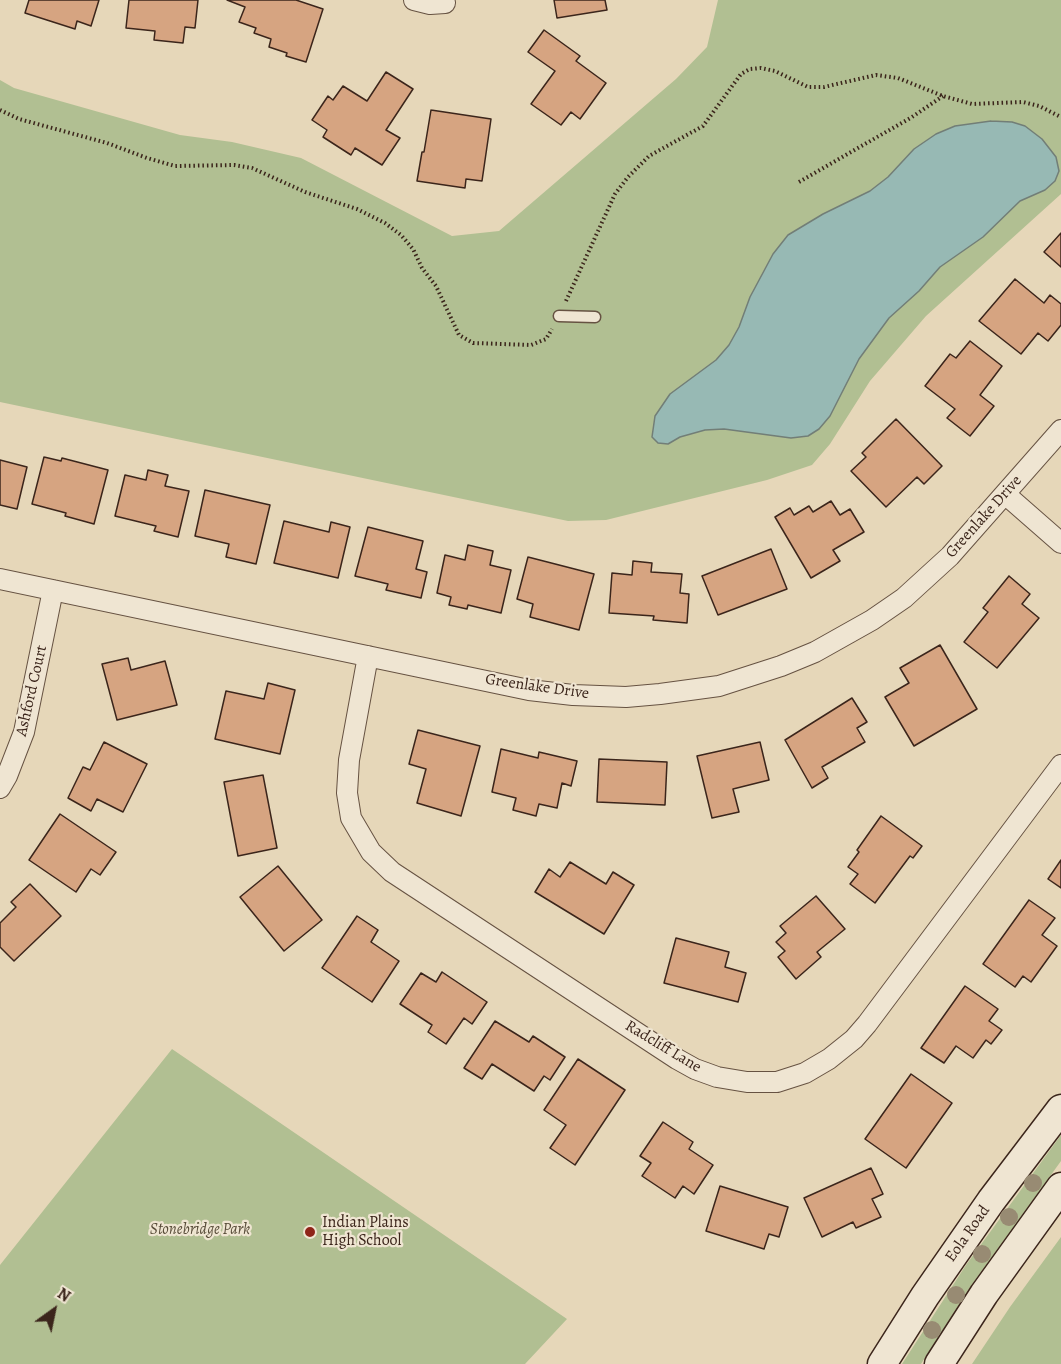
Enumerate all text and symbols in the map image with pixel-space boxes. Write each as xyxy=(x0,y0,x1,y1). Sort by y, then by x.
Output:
street label: Greenlake Drive xyxy=(942,472,1026,562)
street label: Ashford Court xyxy=(12,644,52,738)
street label: Greenlake Drive xyxy=(484,670,590,704)
street label: Radcliff Lane xyxy=(621,1017,705,1077)
street label: Eola Road xyxy=(942,1202,994,1266)
place label: Indian Plains High School xyxy=(322,1213,409,1251)
park label: Stonebridge Park xyxy=(150,1220,250,1240)
marker: Indian Plains High School xyxy=(303,1225,317,1239)
north arrow xyxy=(24,1280,84,1340)
text: N xyxy=(53,1283,75,1307)

